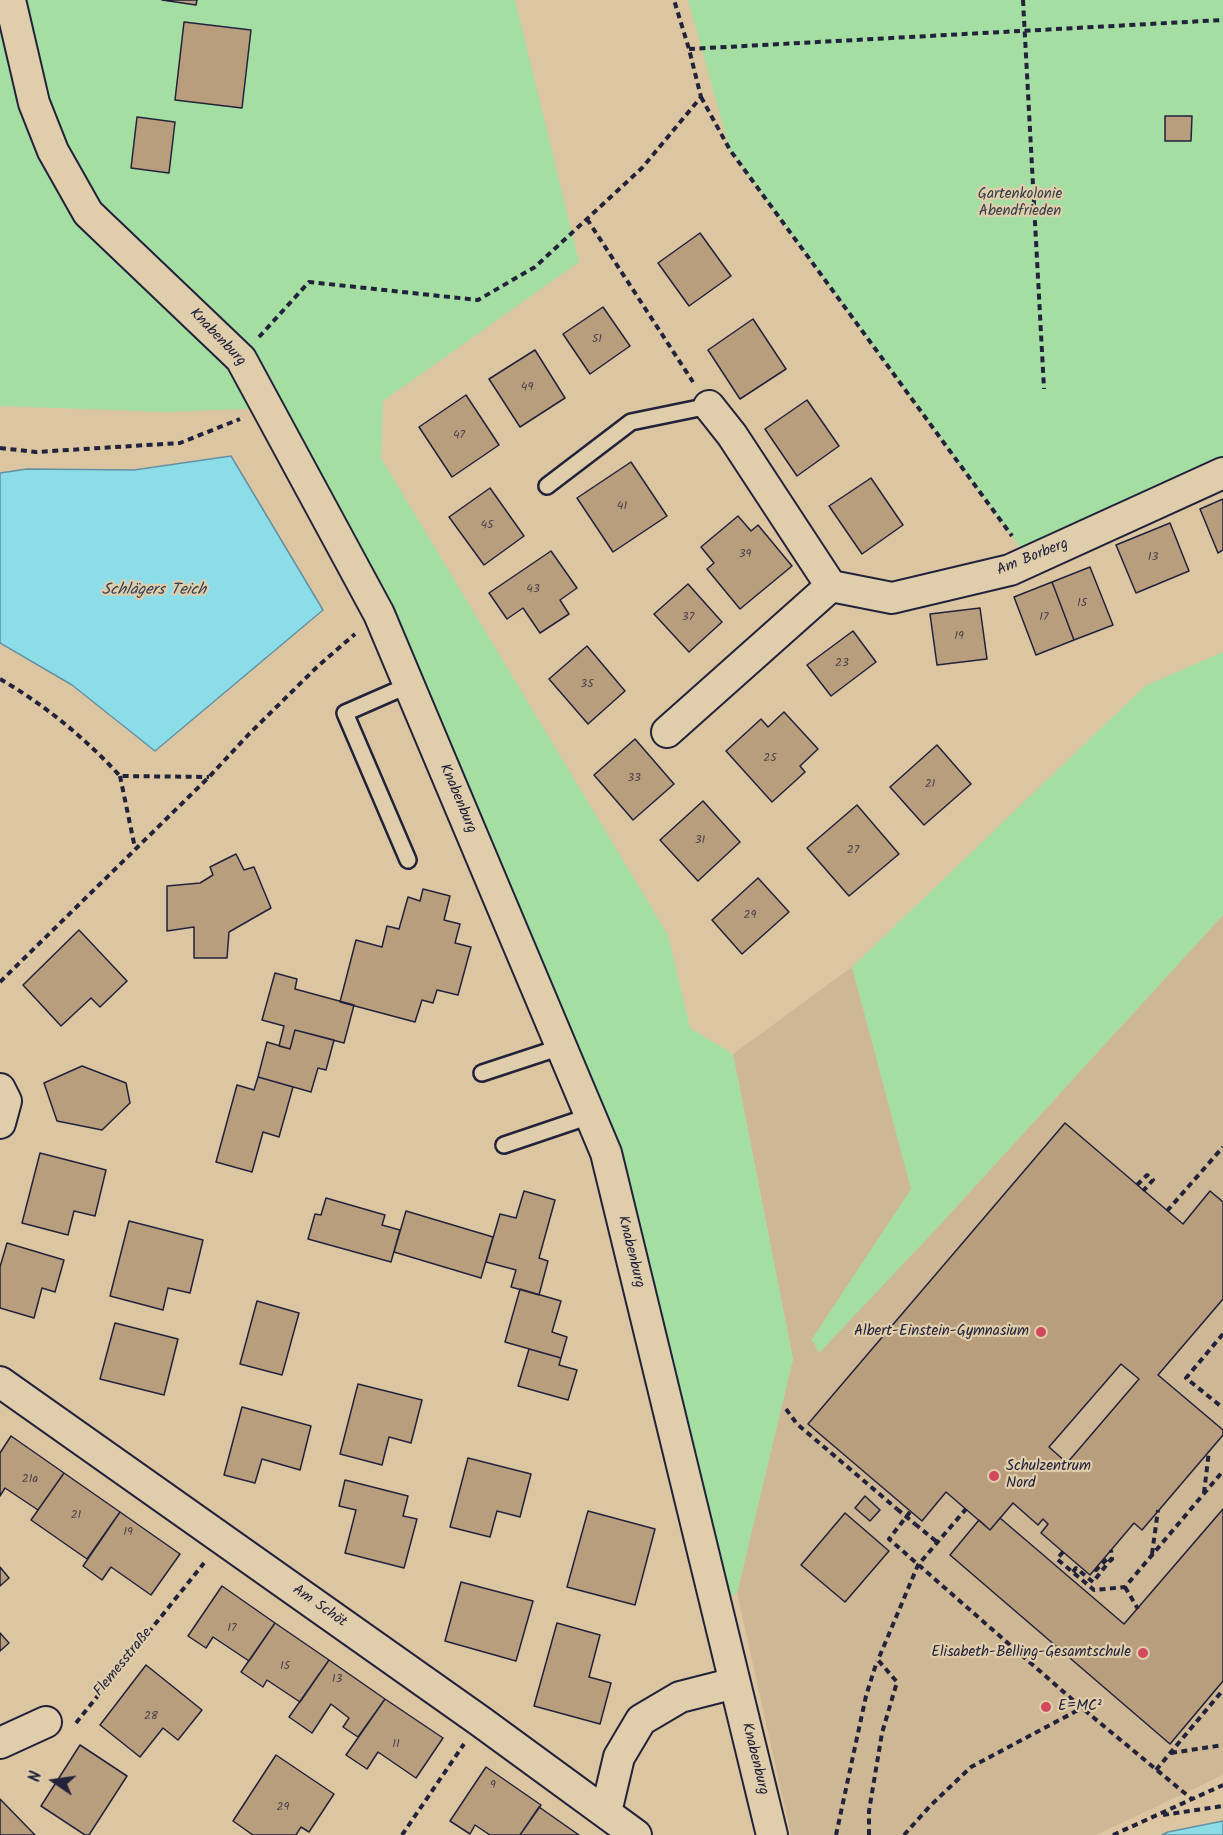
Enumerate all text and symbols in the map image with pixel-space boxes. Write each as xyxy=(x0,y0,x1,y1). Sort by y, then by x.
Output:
park label: Gartenkolonie Abendfrieden xyxy=(978,186,1062,221)
street label: Knabenburg xyxy=(185,305,249,371)
house number: 51 xyxy=(592,333,602,347)
house number: 49 xyxy=(521,381,533,395)
house number: 47 xyxy=(453,429,465,443)
house number: 41 xyxy=(617,500,627,514)
house number: 45 xyxy=(480,519,494,533)
street label: Am Borberg xyxy=(995,536,1071,580)
house number: 39 xyxy=(739,548,751,562)
house number: 13 xyxy=(1148,551,1158,565)
water label: Schlägers Teich xyxy=(102,581,206,601)
house number: 43 xyxy=(526,583,540,597)
house number: 15 xyxy=(1077,597,1087,611)
house number: 37 xyxy=(682,611,694,625)
house number: 17 xyxy=(1039,611,1049,625)
house number: 19 xyxy=(954,630,964,644)
house number: 23 xyxy=(835,657,849,671)
house number: 35 xyxy=(580,678,594,692)
house number: 25 xyxy=(763,752,777,766)
street label: Knabenburg xyxy=(434,762,480,836)
house number: 33 xyxy=(627,772,641,786)
house number: 21 xyxy=(925,778,935,792)
house number: 31 xyxy=(695,834,705,848)
house number: 27 xyxy=(847,844,859,858)
house number: 29 xyxy=(744,909,756,923)
street label: Knabenburg xyxy=(612,1214,648,1290)
place label: Albert-Einstein-Gymnasium xyxy=(854,1323,1029,1341)
marker: Albert-Einstein-Gymnasium xyxy=(1034,1325,1048,1339)
place label: Schulzentrum Nord xyxy=(1006,1458,1091,1493)
marker: Schulzentrum Nord xyxy=(987,1469,1001,1483)
house number: 21a xyxy=(22,1473,38,1487)
house number: 21 xyxy=(71,1509,81,1523)
house number: 19 xyxy=(123,1526,133,1540)
street label: Am Schöt xyxy=(288,1582,350,1632)
house number: 17 xyxy=(227,1622,237,1636)
street label: Flemesstraße xyxy=(91,1625,157,1701)
place label: Elisabeth-Belling-Gesamtschule xyxy=(931,1644,1131,1662)
marker: Elisabeth-Belling-Gesamtschule xyxy=(1136,1646,1150,1660)
house number: 15 xyxy=(280,1660,290,1674)
house number: 13 xyxy=(332,1673,342,1687)
place label: E=MC² xyxy=(1058,1698,1102,1716)
marker: E=MC² xyxy=(1039,1700,1053,1714)
house number: 28 xyxy=(144,1710,158,1724)
street label: Knabenburg xyxy=(736,1721,772,1797)
house number: 11 xyxy=(392,1738,400,1752)
north arrow xyxy=(24,1751,84,1811)
text: N xyxy=(23,1769,49,1785)
house number: 9 xyxy=(490,1779,496,1793)
house number: 29 xyxy=(277,1801,289,1815)

